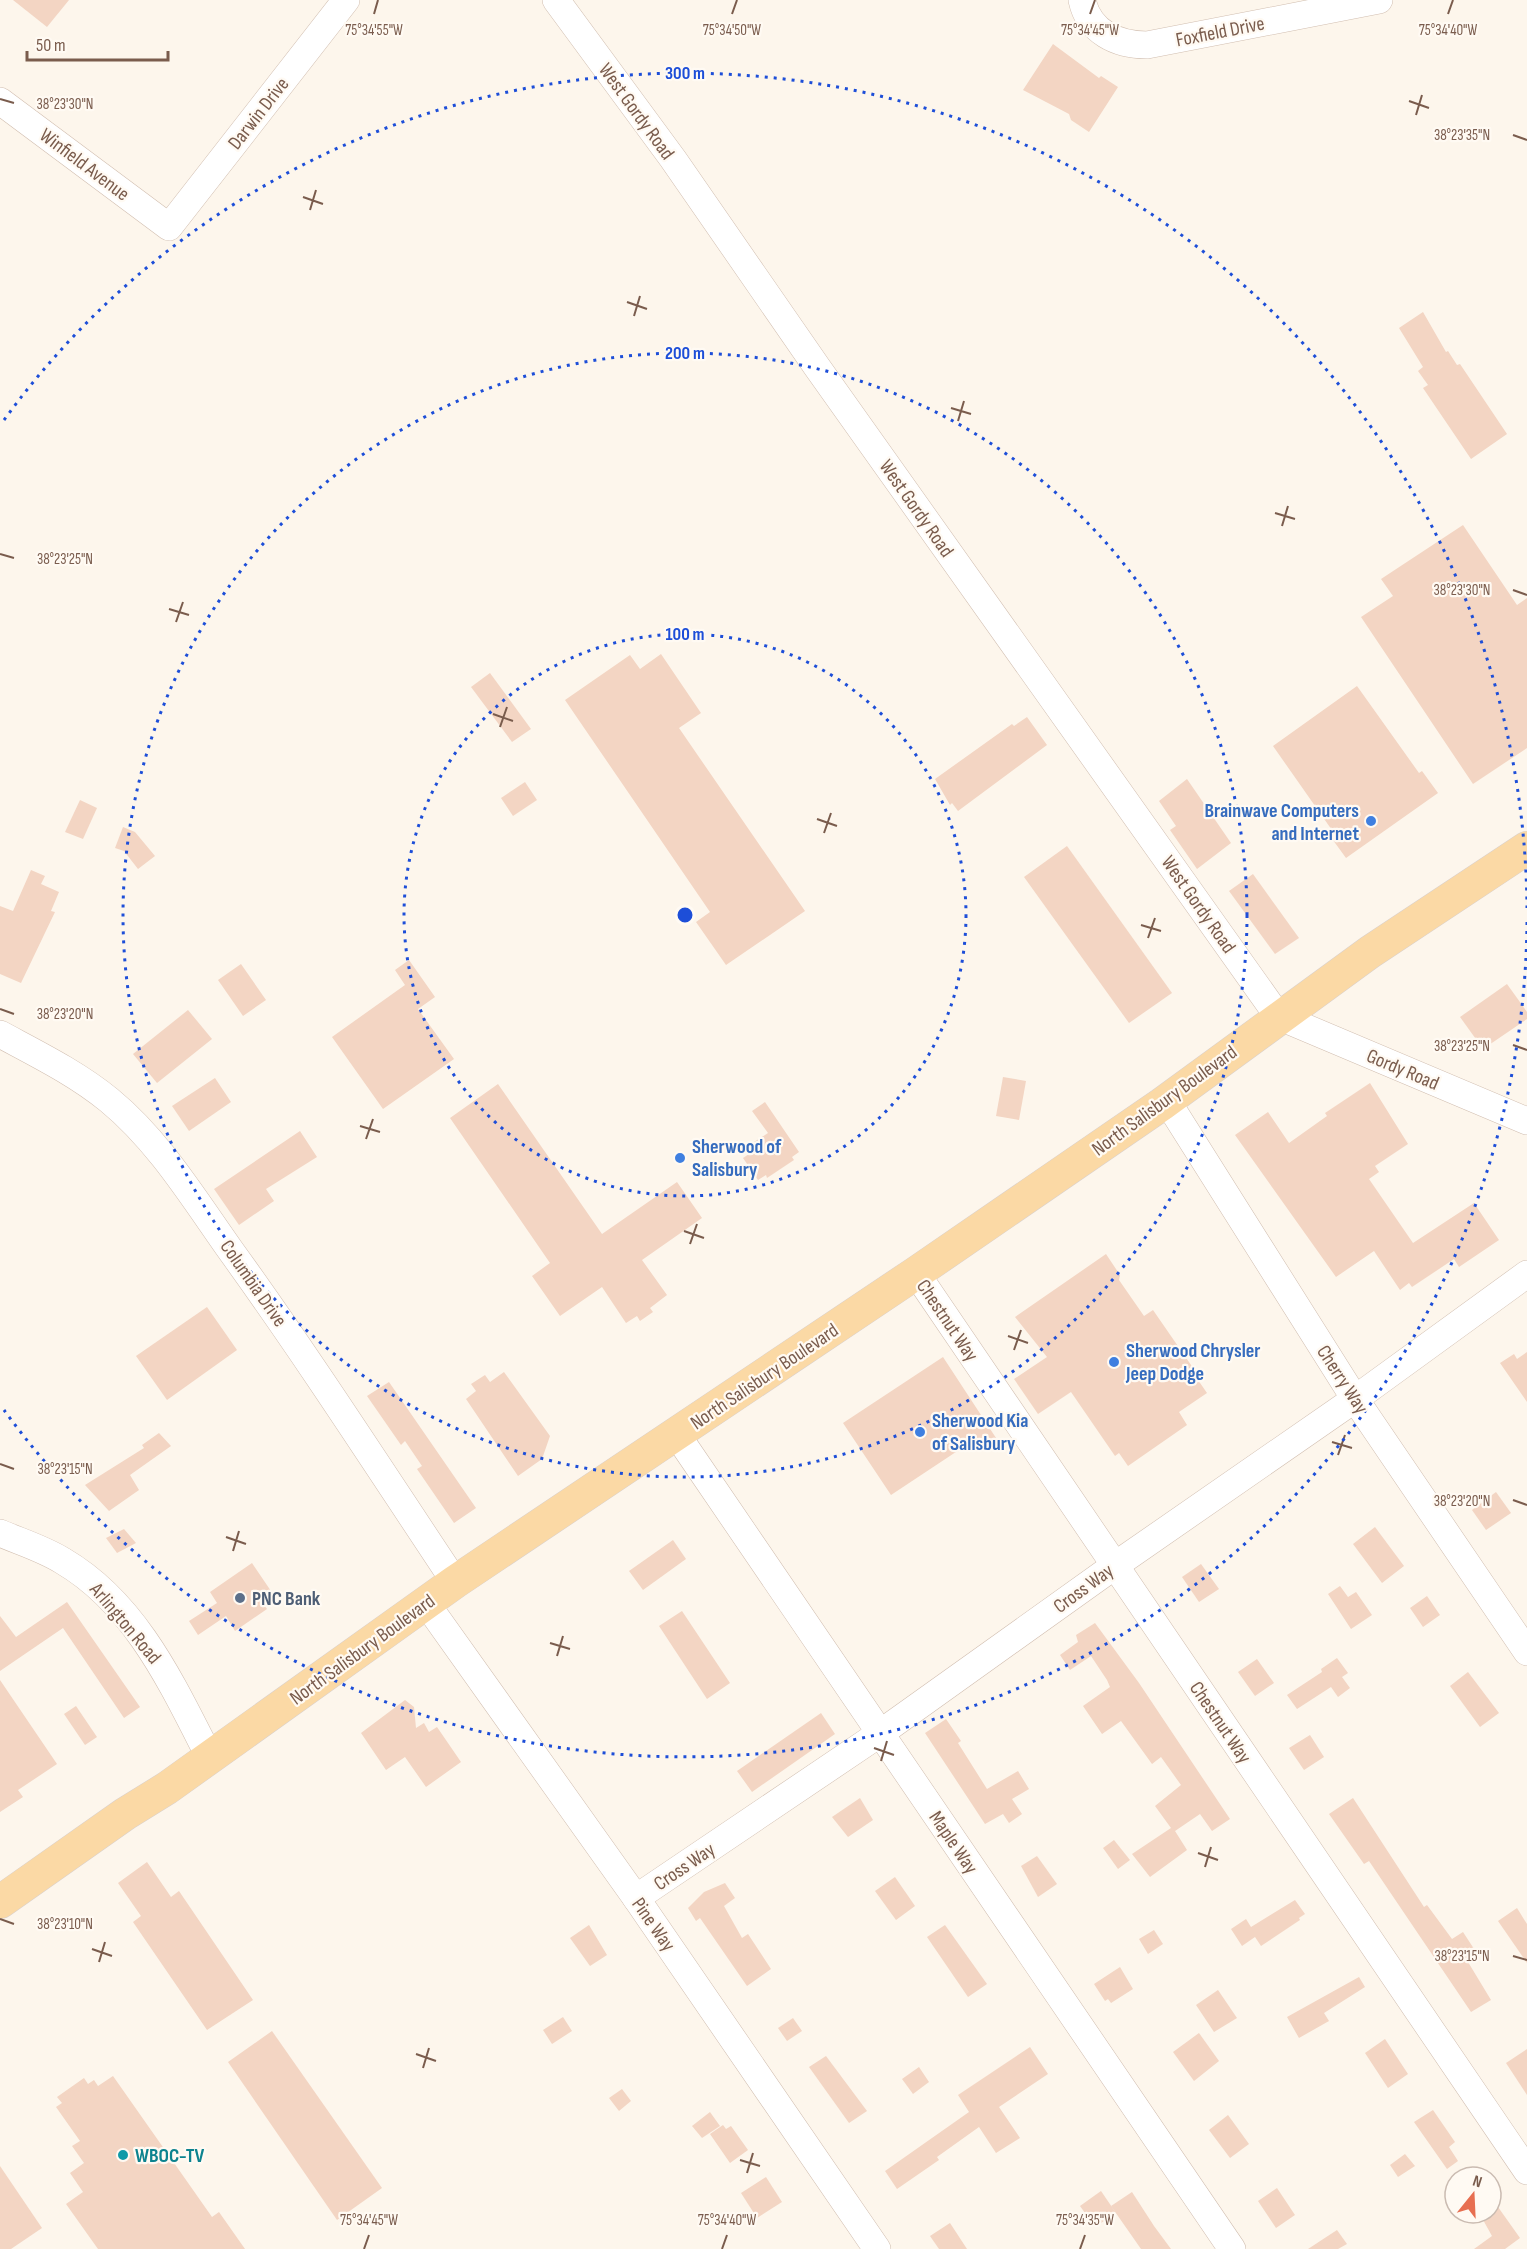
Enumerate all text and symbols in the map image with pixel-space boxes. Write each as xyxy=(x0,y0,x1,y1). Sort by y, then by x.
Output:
street label: Foxfield Drive xyxy=(1174,12,1267,52)
text: 75°34'55"W xyxy=(345,21,403,40)
text: 75°34'50"W xyxy=(703,21,761,40)
text: 75°34'45"W xyxy=(1061,21,1119,40)
text: 75°34'40"W xyxy=(1419,21,1477,40)
scale bar xyxy=(27,24,168,62)
text: 50 m xyxy=(36,35,66,56)
street label: West Gordy Road xyxy=(593,59,679,165)
text: 300 m xyxy=(665,63,705,84)
street label: Darwin Drive xyxy=(223,73,294,155)
text: 38°23'30"N xyxy=(37,95,93,114)
street label: Winfield Avenue xyxy=(35,123,134,206)
text: 38°23'35"N xyxy=(1434,126,1490,145)
text: 200 m xyxy=(665,343,705,364)
street label: West Gordy Road xyxy=(874,455,959,562)
text: 38°23'25"N xyxy=(37,550,93,569)
text: 38°23'30"N xyxy=(1434,581,1490,600)
text: 100 m xyxy=(666,624,705,645)
place label: Brainwave Computers and Internet xyxy=(1204,799,1359,846)
marker: Brainwave Computers and Internet xyxy=(1364,814,1378,828)
street label: West Gordy Road xyxy=(1156,851,1241,958)
centre of rings xyxy=(675,905,695,925)
text: 38°23'20"N xyxy=(37,1005,93,1024)
text: 38°23'25"N xyxy=(1434,1037,1490,1056)
street label: North Salisbury Boulevard xyxy=(1087,1040,1242,1161)
street label: Gordy Road xyxy=(1363,1044,1442,1096)
place label: Sherwood of Salisbury xyxy=(692,1135,782,1182)
marker: Sherwood of Salisbury xyxy=(673,1151,687,1165)
street label: Columbia Drive xyxy=(215,1236,292,1332)
street label: Chestnut Way xyxy=(911,1275,983,1366)
street label: North Salisbury Boulevard xyxy=(686,1318,843,1435)
place label: Sherwood Chrysler Jeep Dodge xyxy=(1125,1339,1261,1386)
street label: Cherry Way xyxy=(1311,1341,1373,1418)
marker: Sherwood Chrysler Jeep Dodge xyxy=(1107,1355,1121,1369)
place label: Sherwood Kia of Salisbury xyxy=(932,1409,1028,1456)
marker: Sherwood Kia of Salisbury xyxy=(913,1425,927,1439)
text: 38°23'15"N xyxy=(37,1460,93,1479)
text: 38°23'20"N xyxy=(1434,1492,1490,1511)
street label: Cross Way xyxy=(1049,1559,1119,1619)
street label: Arlington Road xyxy=(84,1578,166,1669)
place label: PNC Bank xyxy=(252,1587,321,1611)
street label: North Salisbury Boulevard xyxy=(285,1589,440,1710)
marker: PNC Bank xyxy=(233,1591,247,1605)
street label: Chestnut Way xyxy=(1184,1677,1256,1768)
street label: Maple Way xyxy=(923,1807,983,1879)
street label: Cross Way xyxy=(649,1838,720,1896)
street label: Pine Way xyxy=(626,1893,680,1956)
text: 38°23'10"N xyxy=(37,1915,93,1934)
text: 38°23'15"N xyxy=(1434,1947,1490,1966)
place label: WBOC-TV xyxy=(135,2144,205,2168)
marker: WBOC-TV xyxy=(116,2148,130,2162)
north arrow xyxy=(1443,2165,1503,2225)
text: N xyxy=(1470,2172,1484,2193)
text: 75°34'45"W xyxy=(340,2211,398,2230)
text: 75°34'40"W xyxy=(698,2211,756,2230)
text: 75°34'35"W xyxy=(1056,2211,1114,2230)

